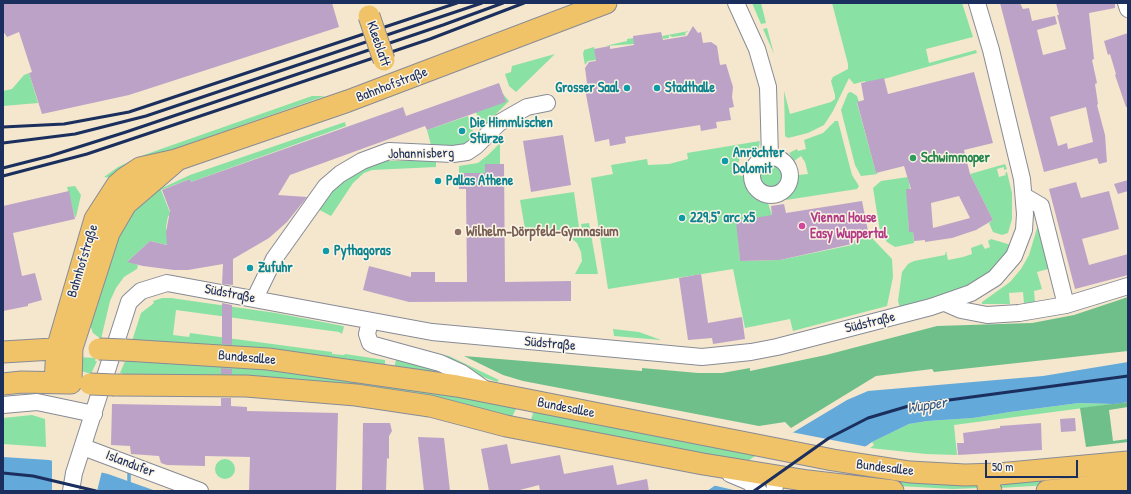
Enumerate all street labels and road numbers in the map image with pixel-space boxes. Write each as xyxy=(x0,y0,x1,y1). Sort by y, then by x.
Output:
street label: Kleeblatt xyxy=(362,19,394,69)
street label: Bahnhofstraße xyxy=(354,64,430,106)
street label: Johannisberg xyxy=(388,145,454,163)
street label: Bahnhofstraße xyxy=(64,222,102,300)
street label: Südstraße xyxy=(203,281,257,307)
street label: Südstraße xyxy=(843,309,897,337)
street label: Südstraße xyxy=(524,333,576,355)
street label: Bundesallee xyxy=(217,347,277,369)
street label: Bundesallee xyxy=(536,394,596,422)
street label: Islandufer xyxy=(103,447,157,481)
street label: Bundesallee xyxy=(855,456,915,480)

